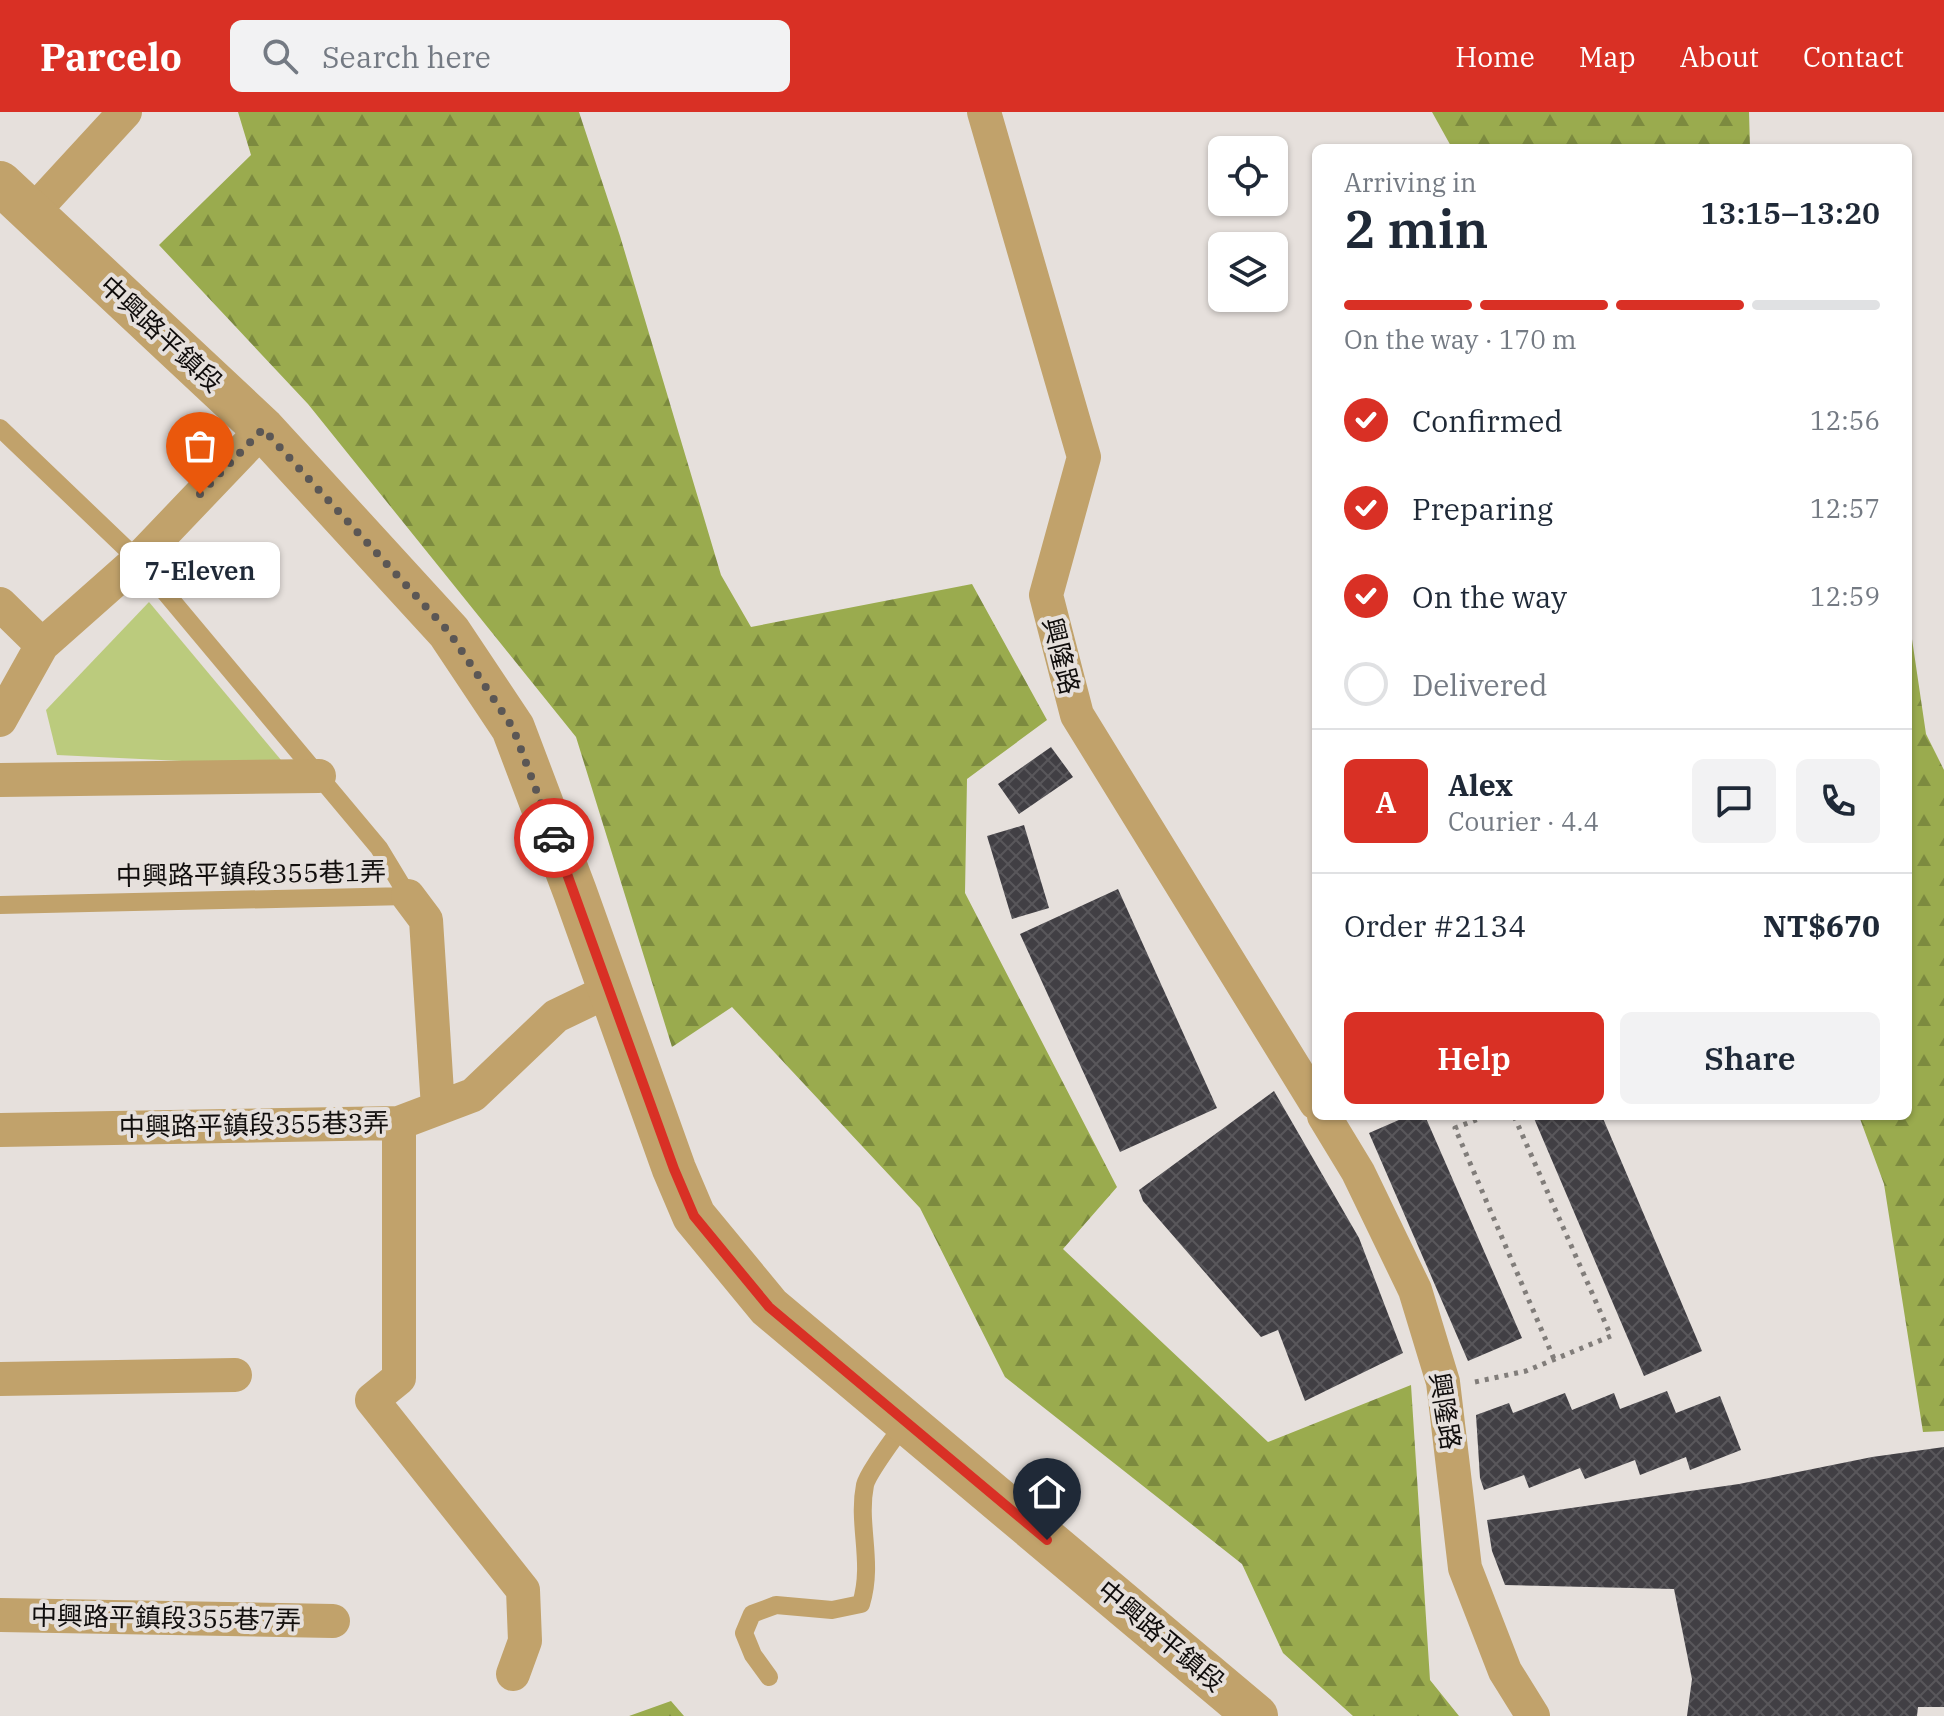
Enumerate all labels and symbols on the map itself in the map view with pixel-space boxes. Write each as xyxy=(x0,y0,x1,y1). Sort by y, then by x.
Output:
street label: 中興路平鎮段 xyxy=(93,268,230,399)
pin xyxy=(166,412,234,494)
callout: 7-Eleven xyxy=(120,542,280,598)
street label: 興隆路 xyxy=(1036,614,1088,698)
courier xyxy=(514,798,594,878)
street label: 中興路平鎮段355巷1弄 xyxy=(116,854,386,892)
street label: 中興路平鎮段355巷3弄 xyxy=(119,1105,389,1143)
street label: 興隆路 xyxy=(1423,1370,1469,1452)
pin xyxy=(1013,1458,1081,1540)
street label: 中興路平鎮段 xyxy=(1091,1572,1232,1698)
street label: 中興路平鎮段355巷7弄 xyxy=(31,1598,301,1636)

